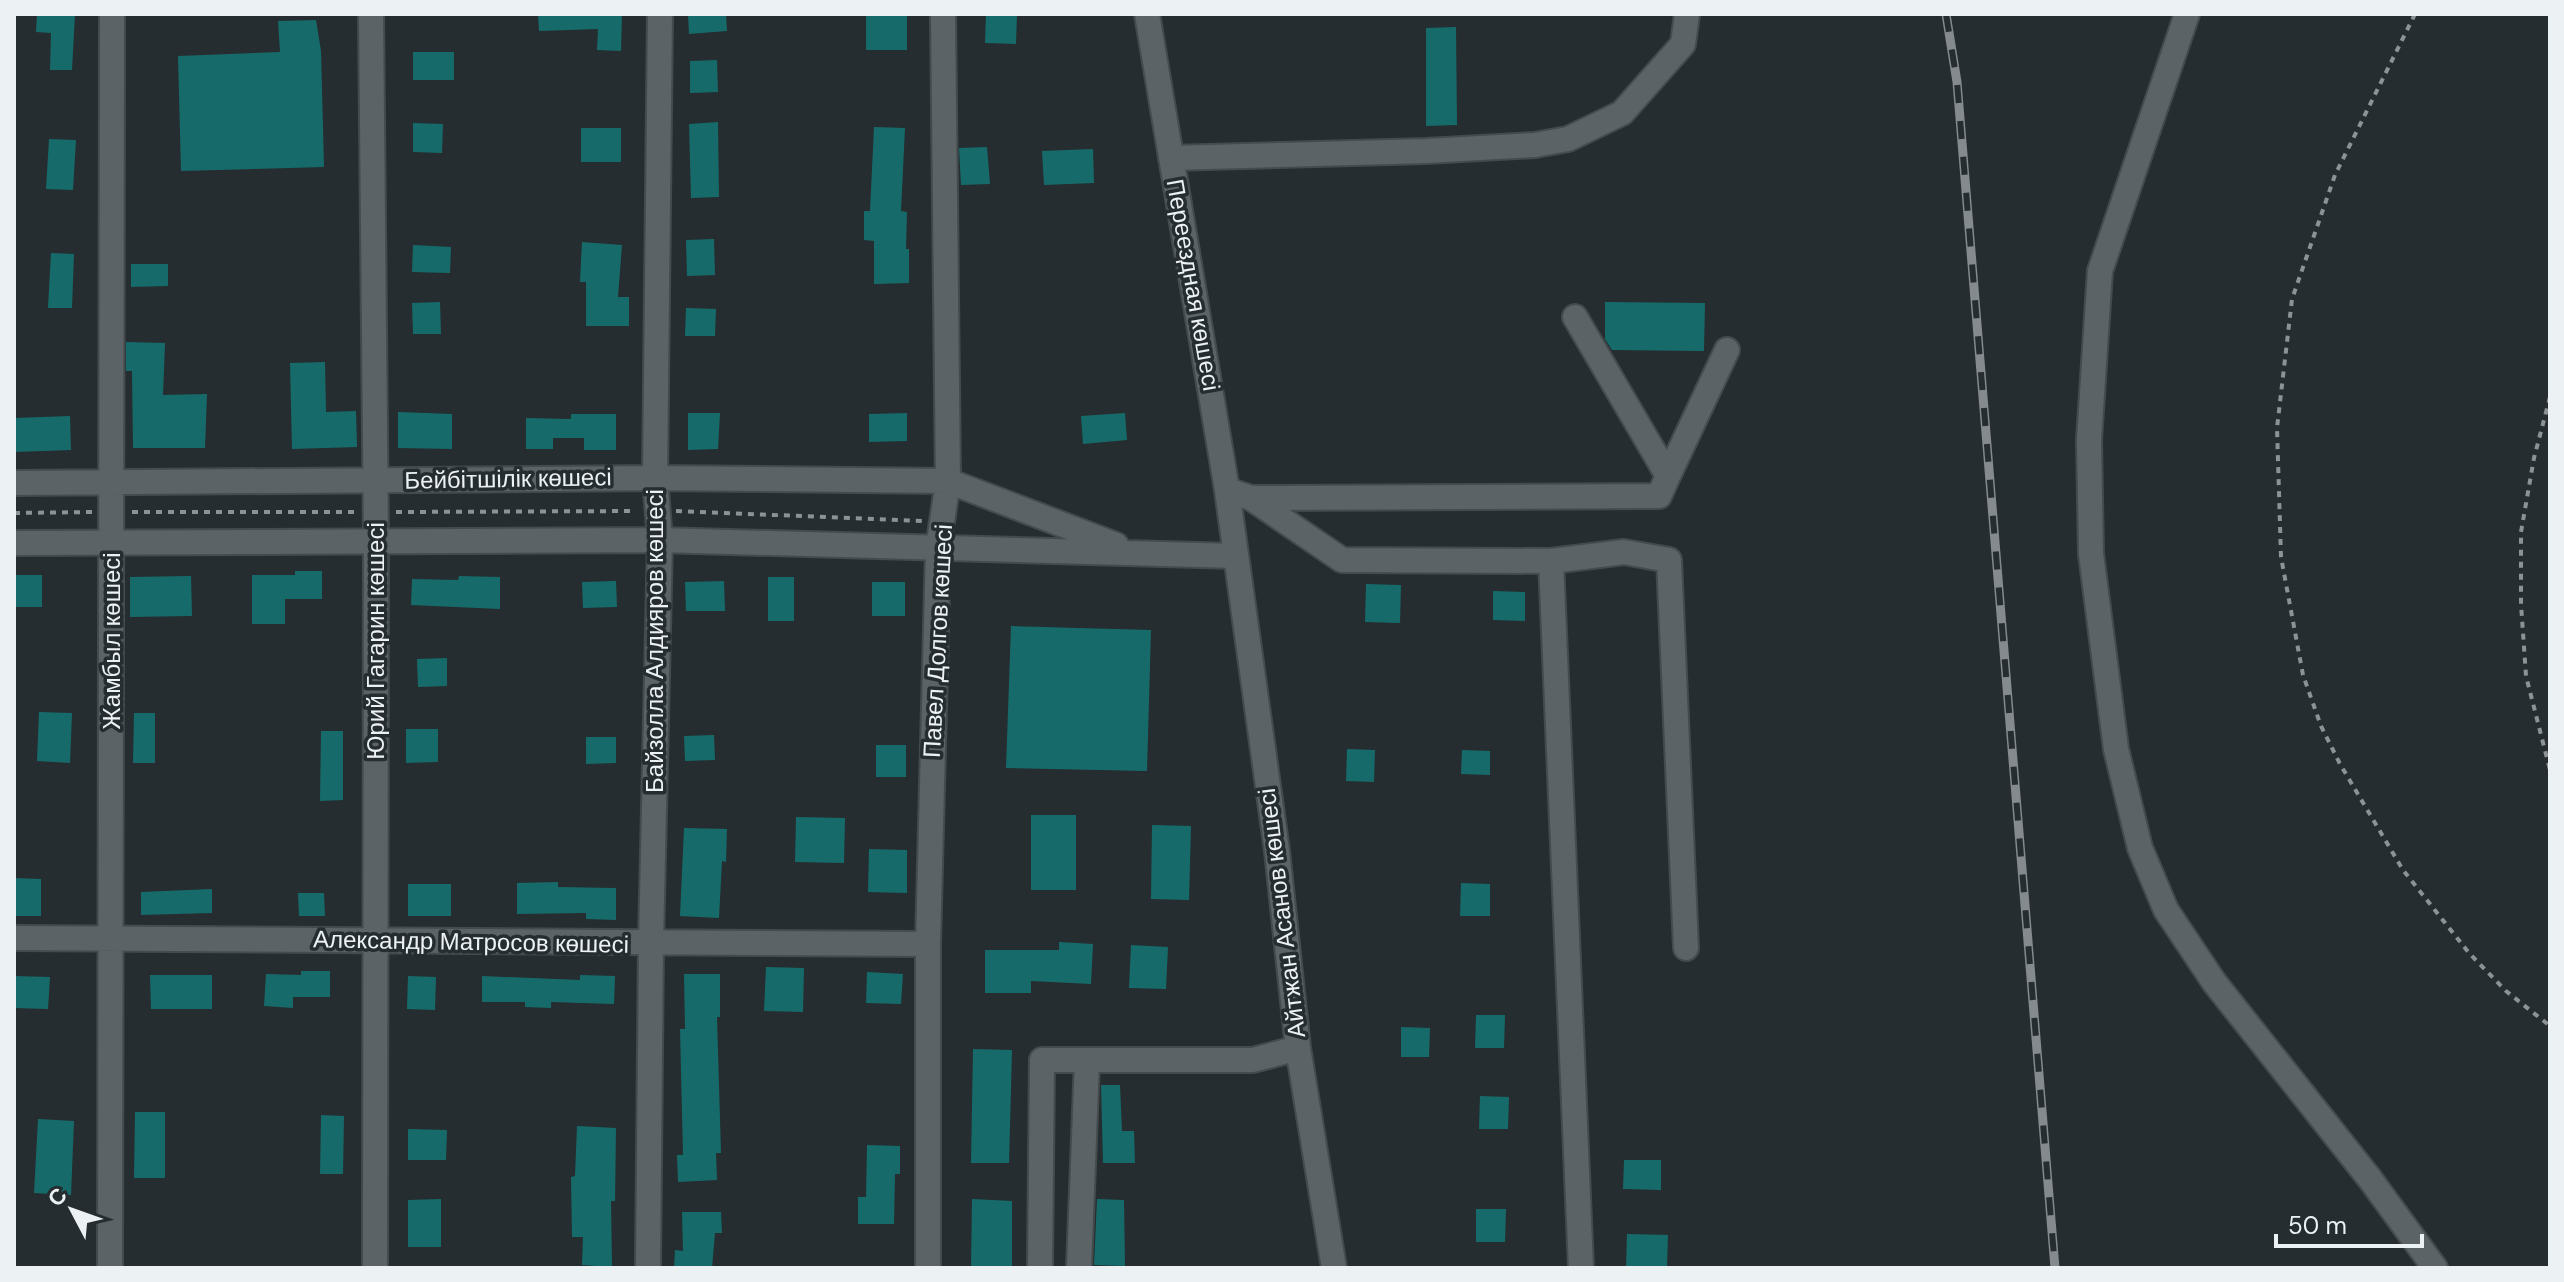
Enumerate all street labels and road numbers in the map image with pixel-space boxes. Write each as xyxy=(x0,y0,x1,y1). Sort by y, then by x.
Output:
street label: Переездная көшесі xyxy=(1160,177,1227,393)
street label: Бейбітшілік көшесі xyxy=(404,461,612,496)
street label: Байзолла Алдияров көшесі xyxy=(639,489,670,793)
street label: Юрий Гагарин көшесі xyxy=(360,522,391,760)
street label: Павел Долгов көшесі xyxy=(916,523,959,759)
street label: Жамбыл көшесі xyxy=(96,552,127,730)
street label: Айтжан Асанов көшесі xyxy=(1251,787,1312,1040)
street label: Александр Матросов көшесі xyxy=(313,923,629,960)

